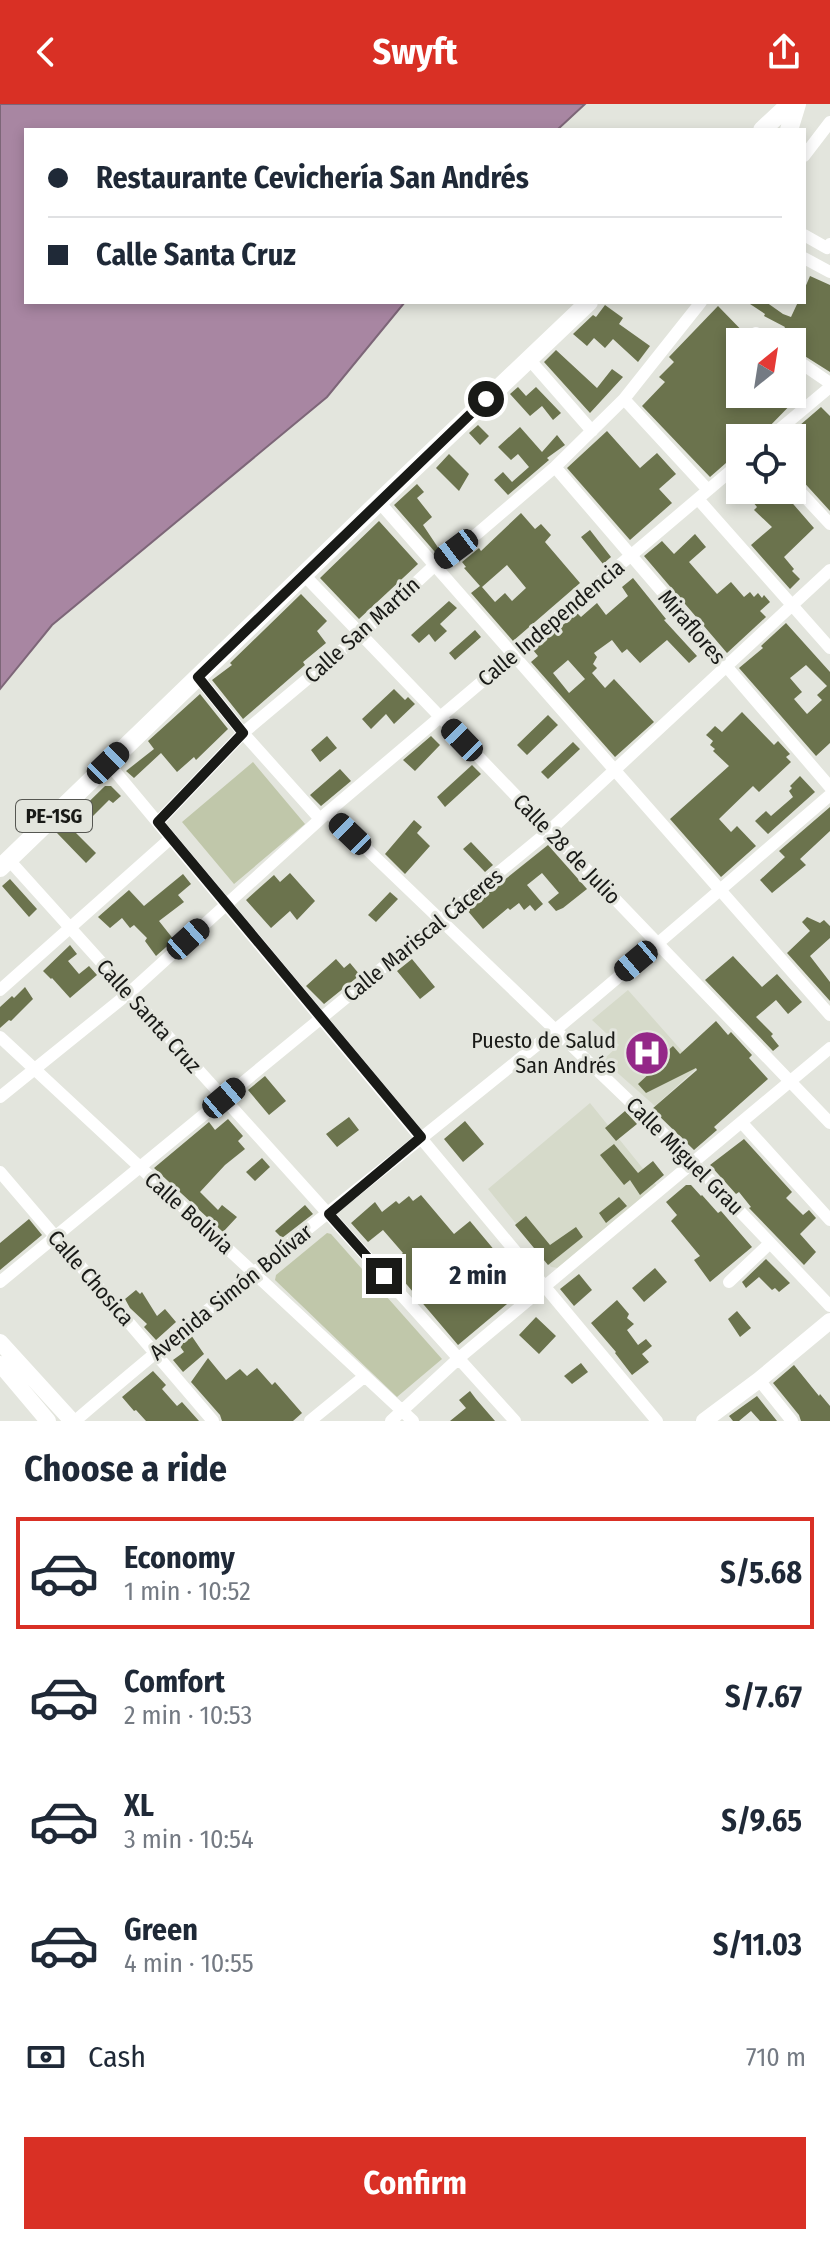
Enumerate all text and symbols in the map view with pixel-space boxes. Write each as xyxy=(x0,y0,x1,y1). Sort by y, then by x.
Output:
icon: back xyxy=(24,30,68,74)
text: Swyft xyxy=(372,30,458,74)
icon: share xyxy=(762,30,806,74)
text: Restaurante Cevichería San Andrés xyxy=(96,160,529,196)
text: Calle Santa Cruz xyxy=(96,237,296,273)
north arrow xyxy=(726,328,806,408)
map controls xyxy=(726,328,806,504)
route start xyxy=(468,381,504,417)
button: locate xyxy=(726,424,806,504)
car xyxy=(430,525,482,573)
street label: Calle Independencia xyxy=(472,554,630,692)
street label: Calle San Martín xyxy=(299,571,425,689)
street label: Miraflores xyxy=(652,584,732,670)
car xyxy=(437,714,487,766)
car xyxy=(82,738,134,788)
street label: Calle 28 de Julio xyxy=(508,788,626,910)
road number: PE-1SG xyxy=(16,800,92,832)
car xyxy=(324,809,376,859)
street label: Calle Mariscal Cáceres xyxy=(338,862,508,1008)
car xyxy=(162,914,214,964)
car xyxy=(610,936,662,986)
street label: Calle Santa Cruz xyxy=(91,953,207,1079)
place label: Puesto de Salud San Andrés xyxy=(471,1027,616,1079)
hospital icon: Puesto de Salud San Andrés xyxy=(623,1029,671,1077)
car xyxy=(198,1073,250,1123)
street label: Calle Miguel Grau xyxy=(620,1091,750,1221)
street label: Calle Bolivia xyxy=(139,1166,239,1260)
street label: Avenida Simón Bolívar xyxy=(144,1218,318,1366)
street label: Calle Chosica xyxy=(42,1225,140,1331)
callout: 2 min xyxy=(412,1248,544,1304)
route end xyxy=(366,1258,402,1294)
text: 2 min xyxy=(449,1260,507,1291)
text: Choose a ride xyxy=(24,1447,227,1491)
icon: car xyxy=(28,1537,100,1609)
text: Economy xyxy=(124,1540,235,1576)
text: S/5.68 xyxy=(720,1555,802,1591)
text: 1 min · 10:52 xyxy=(124,1576,251,1607)
icon: car xyxy=(28,1661,100,1733)
text: Comfort xyxy=(124,1664,225,1700)
text: S/7.67 xyxy=(725,1679,802,1715)
text: 2 min · 10:53 xyxy=(124,1700,252,1731)
icon: car xyxy=(28,1785,100,1857)
text: XL xyxy=(124,1788,154,1824)
text: S/9.65 xyxy=(721,1803,802,1839)
text: 3 min · 10:54 xyxy=(124,1824,254,1855)
icon: car xyxy=(28,1909,100,1981)
text: Green xyxy=(124,1912,198,1948)
text: S/11.03 xyxy=(713,1927,802,1963)
text: 4 min · 10:55 xyxy=(124,1948,254,1979)
icon: cash xyxy=(24,2035,68,2079)
text: Cash xyxy=(88,2039,146,2075)
text: 710 m xyxy=(746,2042,806,2073)
button: Confirm xyxy=(24,2137,806,2229)

